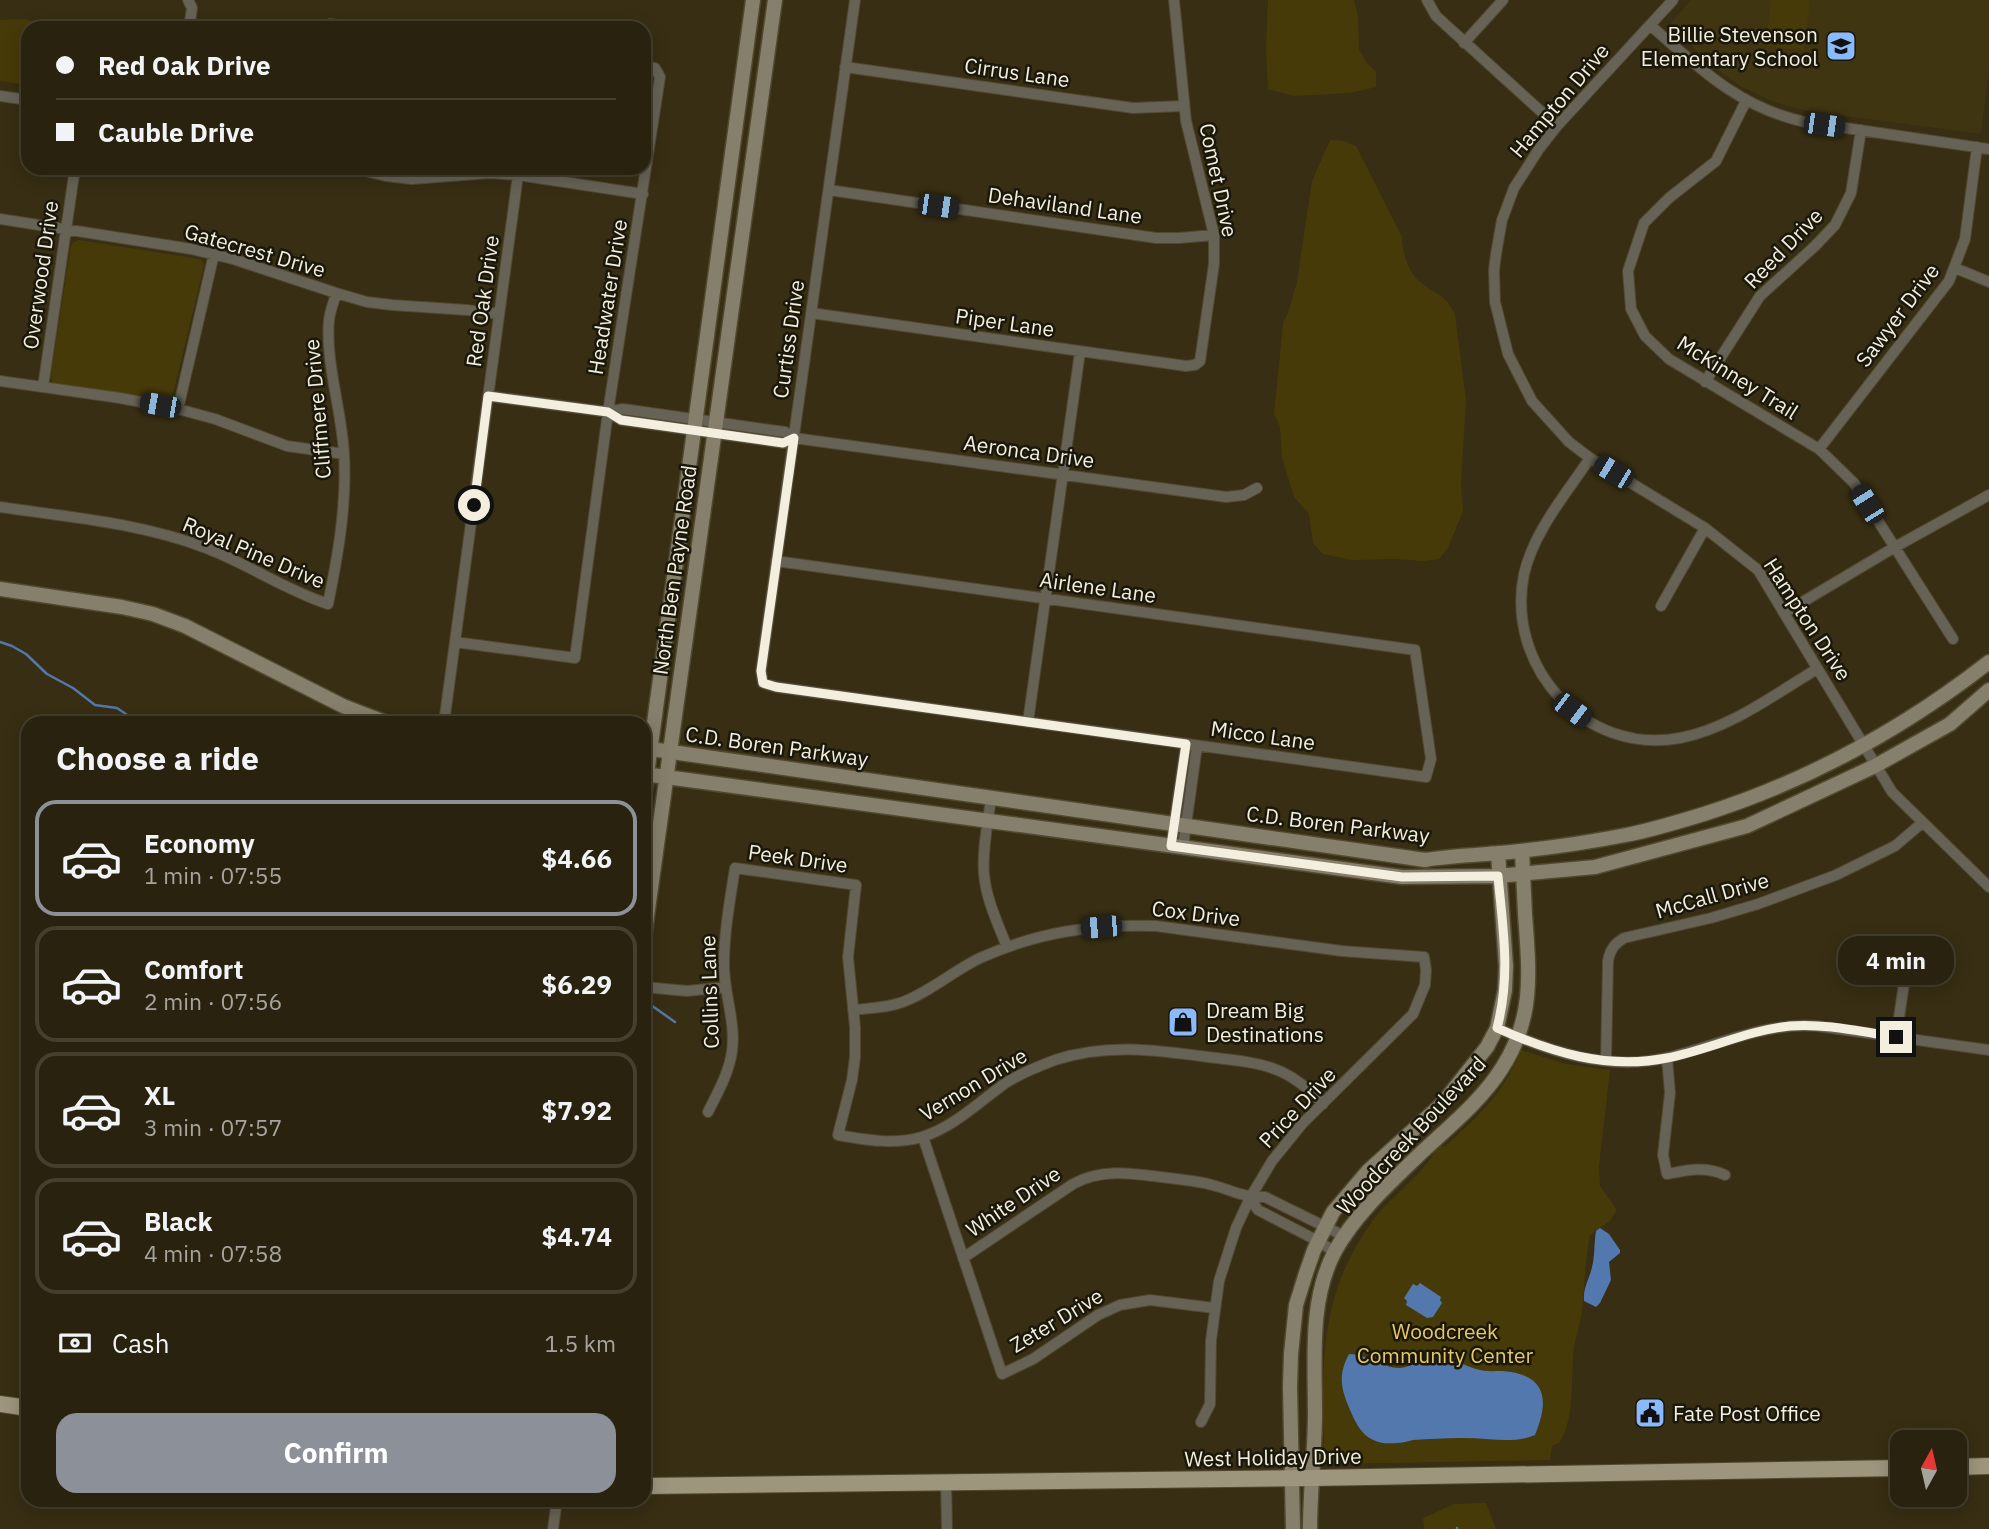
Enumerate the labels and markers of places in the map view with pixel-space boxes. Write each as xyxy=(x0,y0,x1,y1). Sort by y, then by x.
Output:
place label: Billie Stevenson Elementary School xyxy=(1641,20,1818,72)
school or university icon: Billie Stevenson Elementary School xyxy=(1824,29,1858,63)
place label: Dream Big Destinations xyxy=(1206,996,1324,1048)
shop icon: Dream Big Destinations xyxy=(1166,1005,1200,1039)
public building icon: Fate Post Office xyxy=(1633,1396,1667,1430)
place label: Fate Post Office xyxy=(1673,1399,1821,1427)

